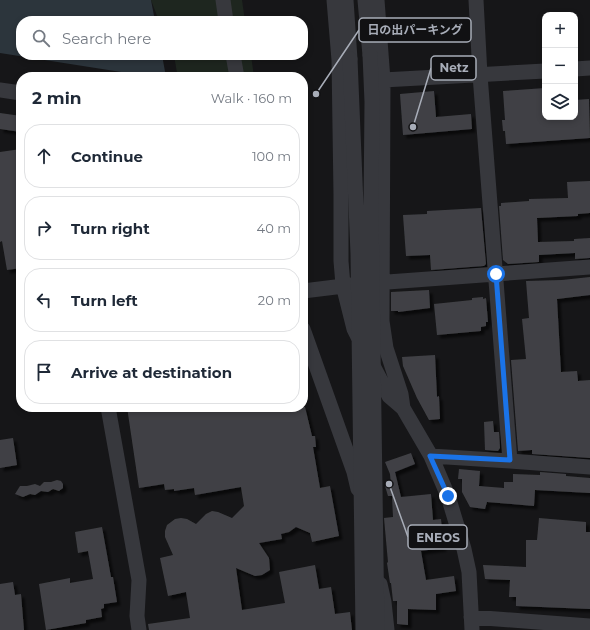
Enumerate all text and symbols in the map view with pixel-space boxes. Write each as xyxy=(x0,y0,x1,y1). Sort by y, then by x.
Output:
map controls xyxy=(542,12,578,120)
button: + xyxy=(542,12,578,48)
search box xyxy=(16,16,308,60)
callout: 日の出パーキング xyxy=(359,18,471,42)
text: 日の出パーキング xyxy=(367,22,463,37)
icon: search xyxy=(30,27,52,49)
text: Search here xyxy=(62,29,151,48)
button: − xyxy=(542,48,578,84)
callout: Netz xyxy=(431,56,476,80)
text: Netz xyxy=(439,60,469,75)
button: layers xyxy=(542,84,578,120)
text: 2 min xyxy=(32,88,82,108)
text: Walk · 160 m xyxy=(211,90,292,106)
icon: ahead xyxy=(33,145,55,167)
text: Continue xyxy=(71,147,143,166)
text: 100 m xyxy=(252,148,291,164)
icon: right xyxy=(33,217,55,239)
text: Turn right xyxy=(71,219,150,238)
text: 40 m xyxy=(257,220,291,236)
route start xyxy=(487,265,505,283)
icon: left xyxy=(33,289,55,311)
text: Turn left xyxy=(71,291,138,310)
text: 20 m xyxy=(258,292,291,308)
icon: arrive xyxy=(33,361,55,383)
text: Arrive at destination xyxy=(71,363,232,382)
route end xyxy=(439,487,457,505)
callout: ENEOS xyxy=(408,525,467,549)
text: ENEOS xyxy=(416,530,460,545)

